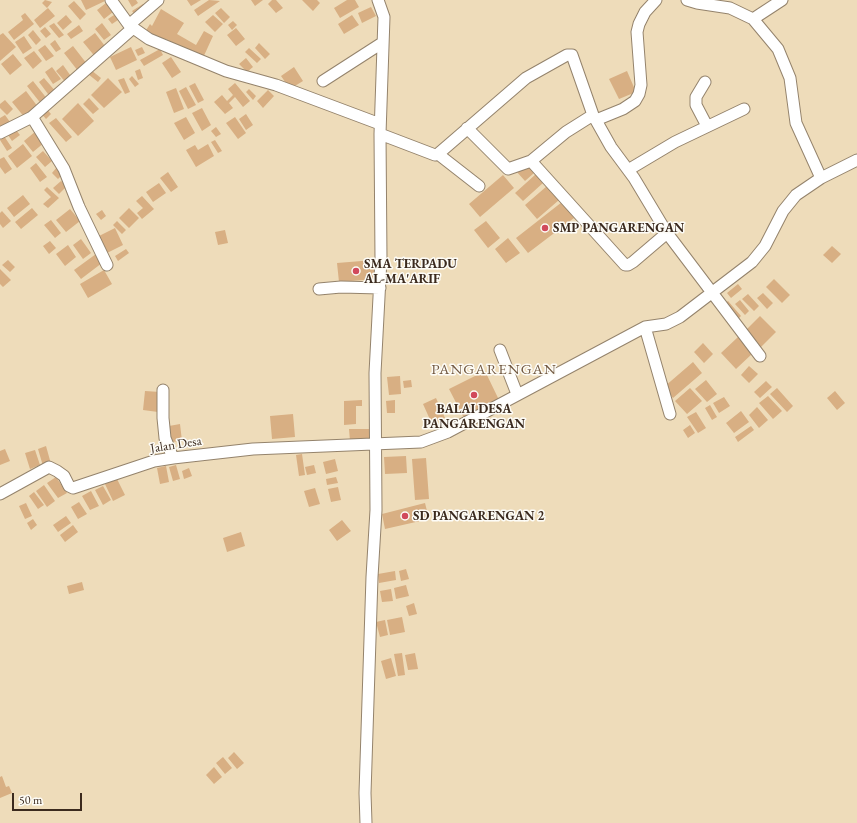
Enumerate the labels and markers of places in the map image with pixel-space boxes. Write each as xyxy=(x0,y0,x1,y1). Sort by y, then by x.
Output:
place label: SMP PANGARENGAN xyxy=(553,220,684,236)
marker: SMP PANGARENGAN xyxy=(540,223,550,233)
place label: SMA TERPADU AL-MA'ARIF xyxy=(364,256,457,287)
marker: SMA TERPADU AL-MA'ARIF xyxy=(351,266,361,276)
marker: BALAI DESA PANGARENGAN xyxy=(469,390,479,400)
place label: BALAI DESA PANGARENGAN xyxy=(423,401,525,432)
place label: SD PANGARENGAN 2 xyxy=(413,508,544,524)
marker: SD PANGARENGAN 2 xyxy=(400,511,410,521)

